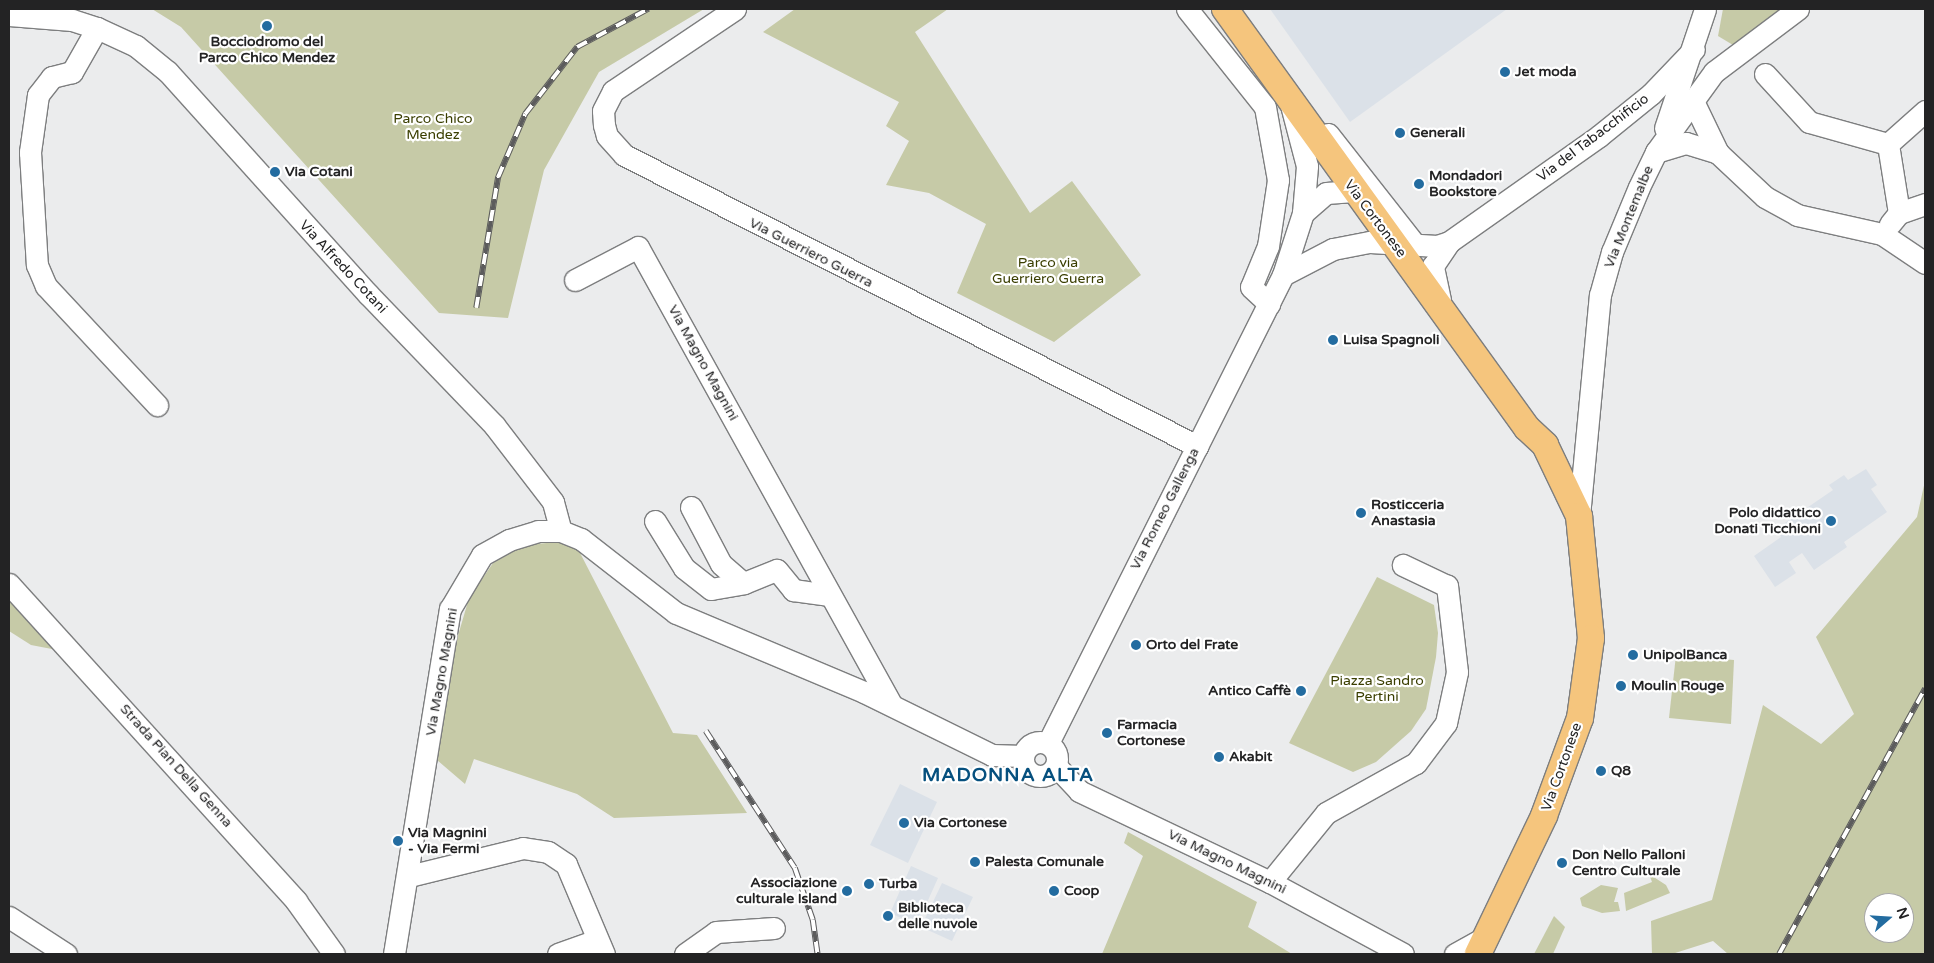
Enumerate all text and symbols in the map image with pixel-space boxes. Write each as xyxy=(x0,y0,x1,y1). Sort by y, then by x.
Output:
marker: Bocciodromo del Parco Chico Mendez xyxy=(261,20,273,32)
place label: Bocciodromo del Parco Chico Mendez xyxy=(199,34,335,66)
place label: Jet moda xyxy=(1515,64,1577,80)
marker: Jet moda xyxy=(1499,66,1511,78)
street label: Via del Tabacchificio xyxy=(1534,90,1652,186)
park label: Parco Chico Mendez xyxy=(393,111,473,144)
place label: Generali xyxy=(1410,125,1465,141)
marker: Generali xyxy=(1394,127,1406,139)
street label: Via Montemalbe xyxy=(1601,163,1657,271)
place label: Via Cotani xyxy=(285,164,353,180)
marker: Via Cotani xyxy=(269,166,281,178)
place label: Mondadori Bookstore xyxy=(1429,168,1502,200)
street label: Via Cortonese xyxy=(1340,177,1410,261)
marker: Mondadori Bookstore xyxy=(1413,178,1425,190)
street label: Via Guerriero Guerra xyxy=(746,214,876,292)
street label: Via Alfredo Cotani xyxy=(296,217,390,317)
park label: Parco via Guerriero Guerra xyxy=(992,255,1104,288)
street label: Via Magno Magnini xyxy=(664,302,742,424)
place label: Luisa Spagnoli xyxy=(1343,332,1439,348)
marker: Luisa Spagnoli xyxy=(1327,334,1339,346)
street label: Via Romeo Gallenga xyxy=(1127,445,1203,573)
place label: Rosticceria Anastasia xyxy=(1371,497,1444,530)
place label: Polo didattico Donati Ticchioni xyxy=(1714,505,1821,538)
marker: Rosticceria Anastasia xyxy=(1355,507,1367,519)
marker: Polo didattico Donati Ticchioni xyxy=(1825,515,1837,527)
street label: Via Magno Magnini xyxy=(422,607,462,737)
place label: Orto del Frate xyxy=(1146,637,1238,653)
marker: Orto del Frate xyxy=(1130,639,1142,651)
place label: UnipolBanca xyxy=(1643,647,1727,663)
marker: UnipolBanca xyxy=(1627,649,1639,661)
park label: Piazza Sandro Pertini xyxy=(1330,673,1424,706)
place label: Moulin Rouge xyxy=(1631,678,1724,694)
marker: Moulin Rouge xyxy=(1615,680,1627,692)
place label: Antico Caffè xyxy=(1208,683,1291,699)
marker: Antico Caffè xyxy=(1295,685,1307,697)
street label: Strada Pian Della Genna xyxy=(116,701,236,831)
place label: Farmacia Cortonese xyxy=(1117,717,1185,750)
street label: Via Cortonese xyxy=(1538,721,1586,813)
marker: Farmacia Cortonese xyxy=(1101,727,1113,739)
place label: Akabit xyxy=(1229,749,1272,765)
marker: Akabit xyxy=(1213,751,1225,763)
place label: Q8 xyxy=(1611,763,1631,779)
district label: MADONNA ALTA xyxy=(920,765,1096,787)
marker: Q8 xyxy=(1595,765,1607,777)
place label: Via Cortonese xyxy=(914,815,1007,831)
marker: Via Cortonese xyxy=(898,817,910,829)
place label: Via Magnini - Via Fermi xyxy=(408,825,487,858)
street label: Via Magno Magnini xyxy=(1165,826,1289,898)
marker: Via Magnini - Via Fermi xyxy=(392,835,404,847)
place label: Don Nello Palloni Centro Culturale xyxy=(1572,847,1685,880)
place label: Palesta Comunale xyxy=(985,854,1104,870)
marker: Palesta Comunale xyxy=(969,856,981,868)
marker: Don Nello Palloni Centro Culturale xyxy=(1556,857,1568,869)
place label: Associazione culturale Island xyxy=(736,875,837,908)
place label: Turba xyxy=(879,876,917,892)
marker: Turba xyxy=(863,878,875,890)
place label: Coop xyxy=(1064,883,1099,899)
marker: Associazione culturale Island xyxy=(841,885,853,897)
marker: Coop xyxy=(1048,885,1060,897)
north arrow xyxy=(1864,893,1914,943)
place label: Biblioteca delle nuvole xyxy=(898,900,978,932)
text: N xyxy=(1893,905,1913,921)
marker: Biblioteca delle nuvole xyxy=(882,910,894,922)

